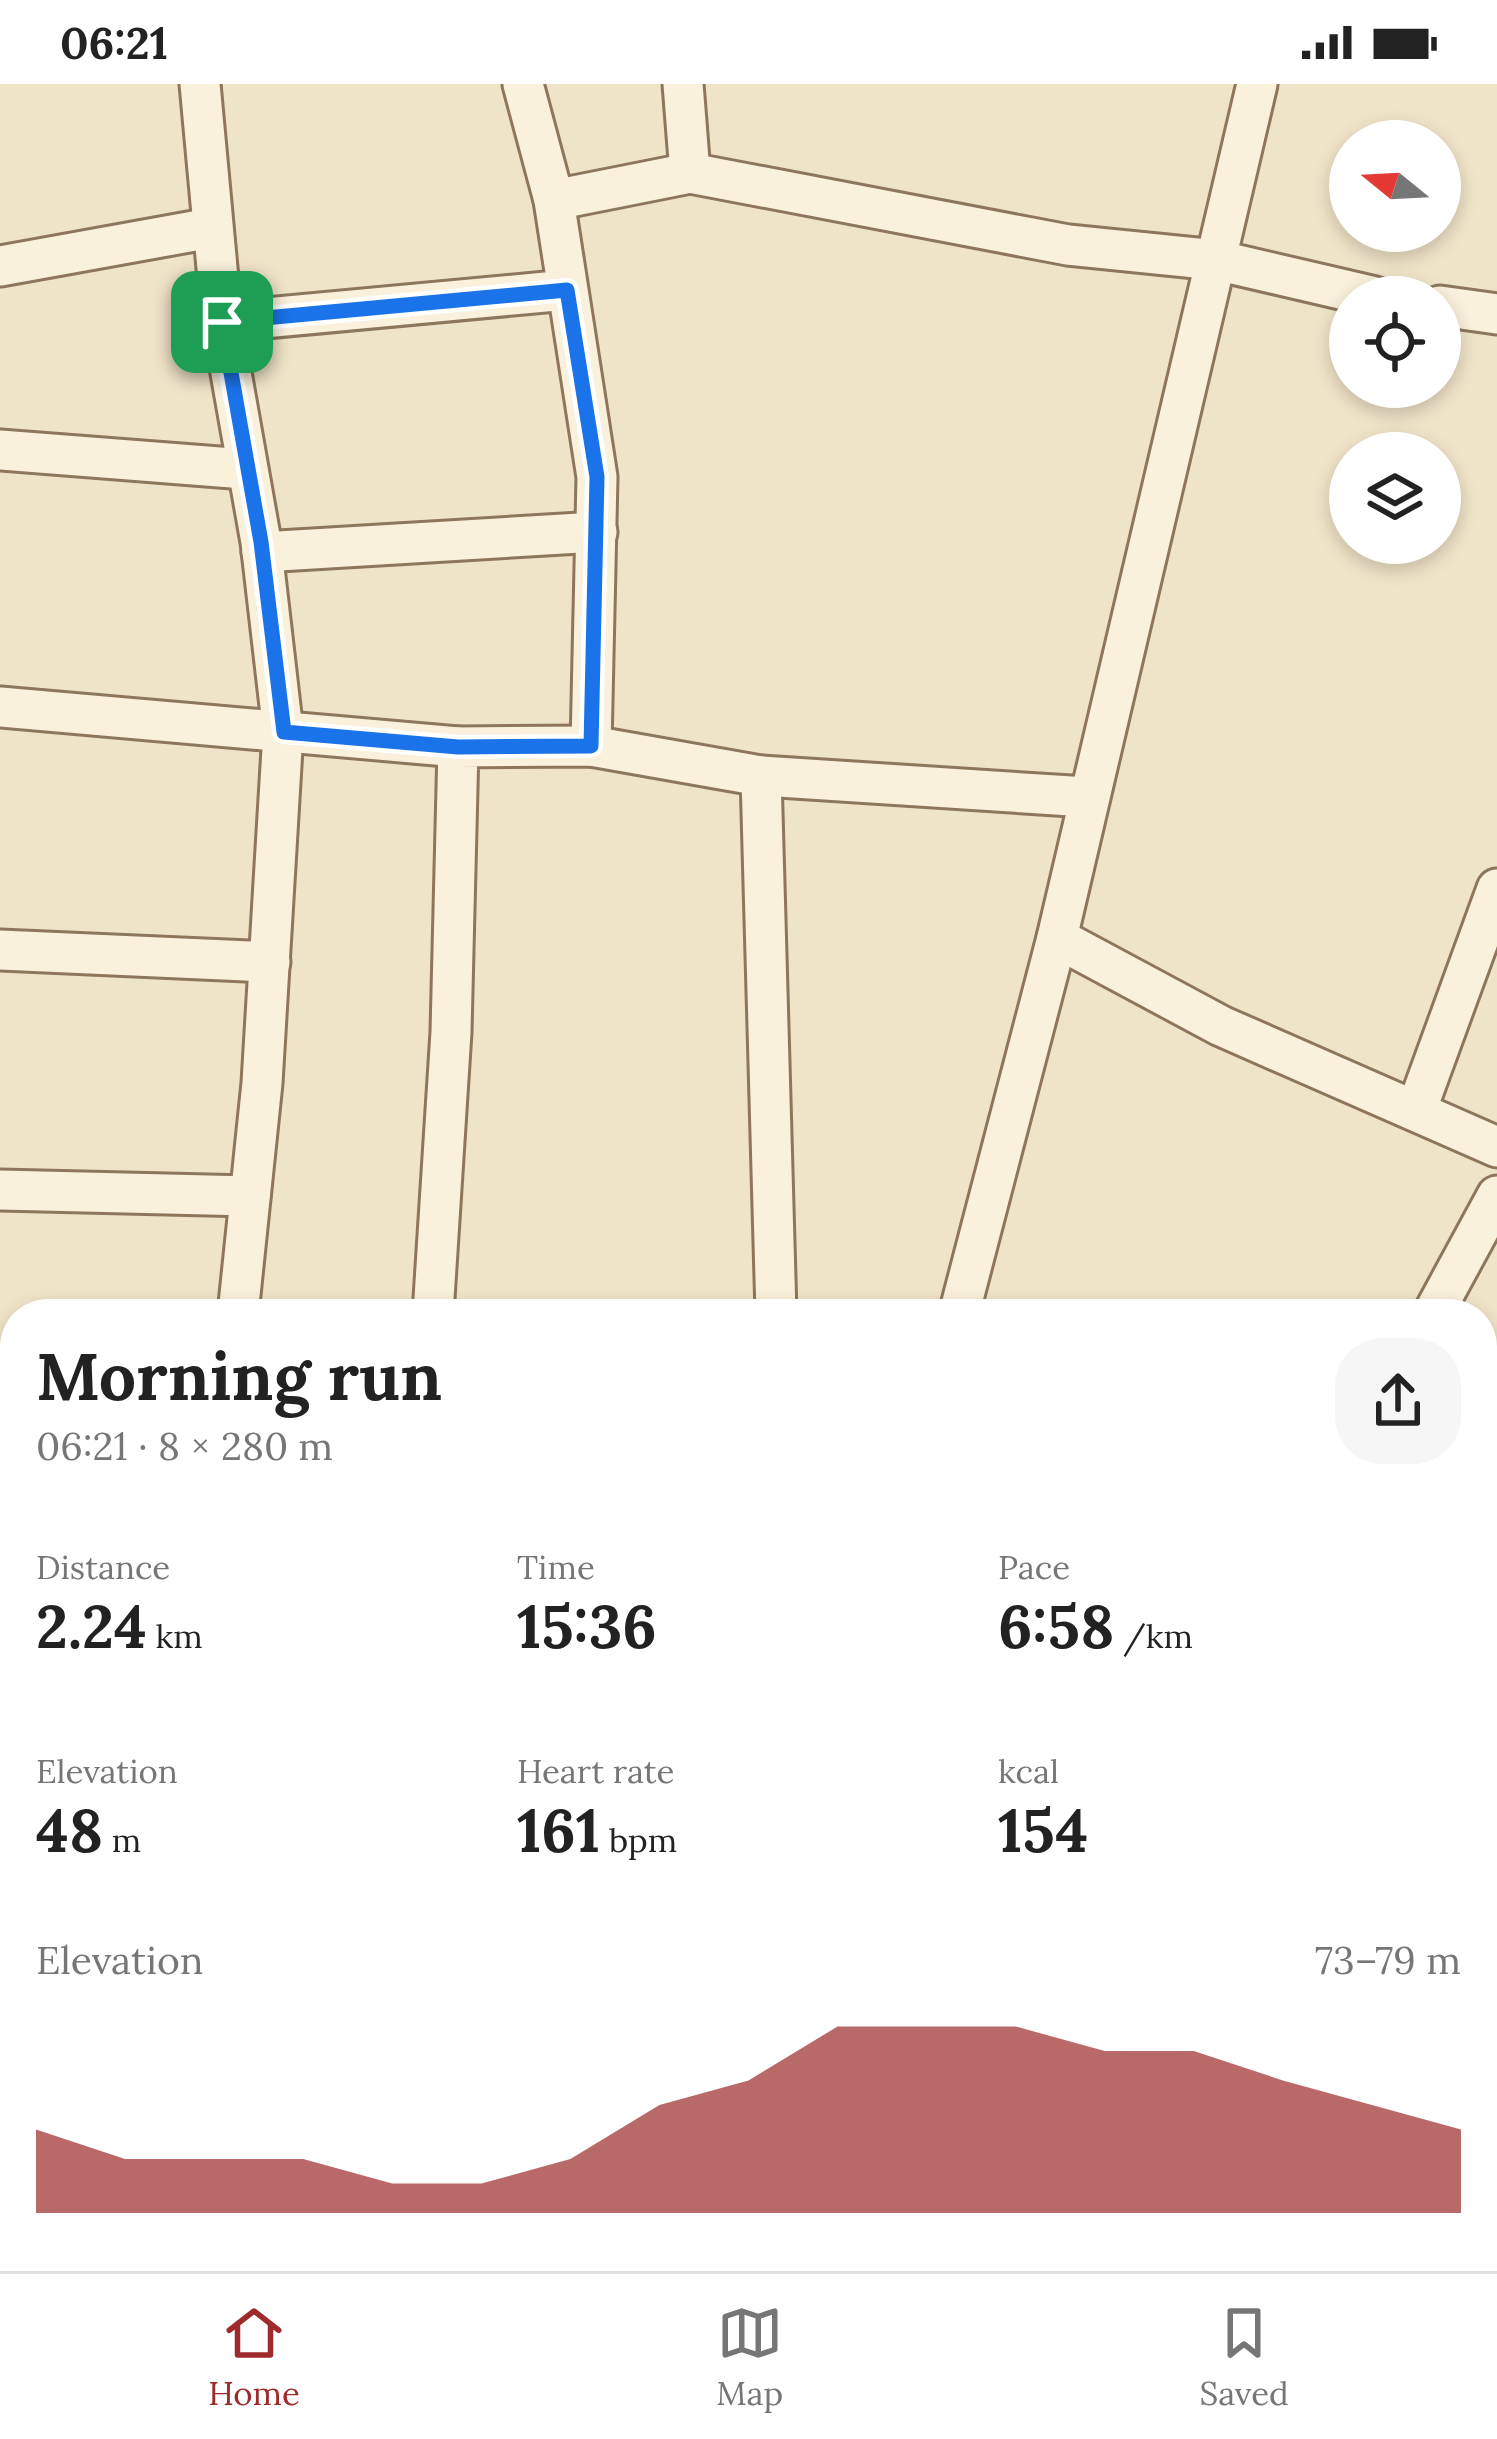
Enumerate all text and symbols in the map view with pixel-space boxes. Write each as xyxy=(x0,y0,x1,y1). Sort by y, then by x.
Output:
text: 06:21 xyxy=(60,14,168,71)
north arrow xyxy=(1329,120,1461,252)
map controls xyxy=(1329,120,1461,564)
pin xyxy=(171,271,273,373)
button: locate xyxy=(1329,276,1461,408)
icon: arrive xyxy=(189,289,255,355)
button: layers xyxy=(1329,432,1461,564)
text: Morning run xyxy=(36,1334,442,1418)
button: share xyxy=(1335,1338,1461,1464)
text: 06:21 · 8 × 280 m xyxy=(36,1421,333,1471)
text: Distance xyxy=(36,1546,170,1588)
text: Time xyxy=(517,1546,595,1588)
text: Pace xyxy=(998,1546,1070,1588)
text: 2.24 xyxy=(36,1588,147,1664)
text: 15:36 xyxy=(517,1588,657,1664)
text: 6:58 xyxy=(998,1588,1114,1664)
text: km xyxy=(147,1615,203,1657)
text: /km xyxy=(1114,1615,1193,1657)
text: Elevation xyxy=(36,1750,178,1792)
text: Heart rate xyxy=(517,1750,674,1792)
text: kcal xyxy=(998,1750,1059,1792)
text: 48 xyxy=(36,1792,103,1868)
text: 161 xyxy=(517,1792,600,1868)
text: 154 xyxy=(998,1792,1088,1868)
text: m xyxy=(103,1819,141,1861)
text: bpm xyxy=(600,1819,677,1861)
text: Elevation xyxy=(36,1935,204,1985)
text: 73–79 m xyxy=(1315,1935,1461,1985)
tab: Home xyxy=(208,2300,300,2414)
tab: Map xyxy=(716,2300,783,2414)
tab: Saved xyxy=(1200,2300,1289,2414)

